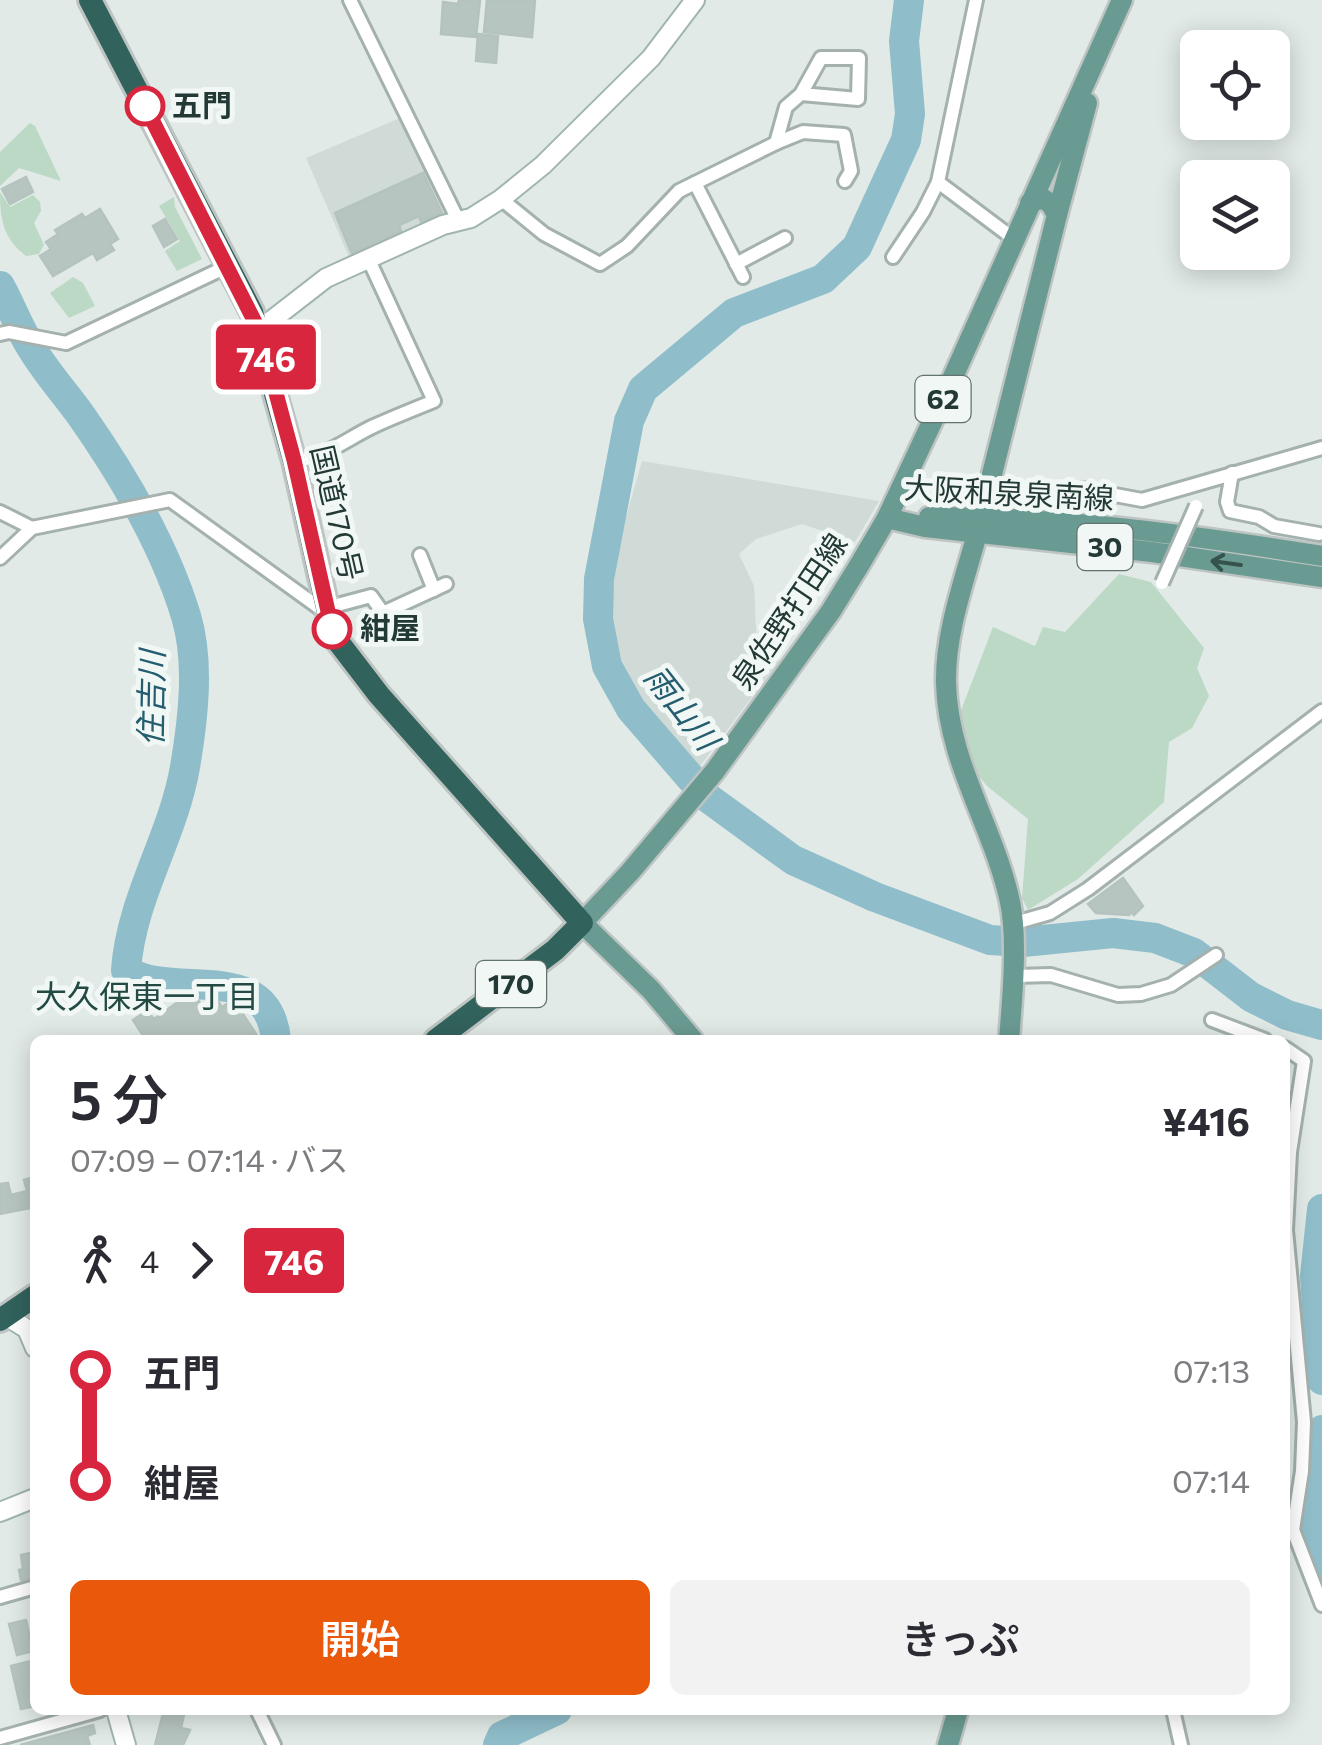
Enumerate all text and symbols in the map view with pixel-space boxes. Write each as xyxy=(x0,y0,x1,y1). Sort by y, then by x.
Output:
map controls xyxy=(1180,30,1290,270)
button: locate xyxy=(1180,30,1290,140)
place label: 五門 xyxy=(172,85,232,122)
marker: 五門 xyxy=(126,87,164,125)
button: layers xyxy=(1180,160,1290,270)
line badge: 746 xyxy=(208,324,324,390)
text: 746 xyxy=(236,336,296,379)
road number: 62 xyxy=(916,376,970,422)
street label: 国道170号 xyxy=(305,441,372,584)
street label: 大阪和泉泉南線 xyxy=(903,468,1115,515)
road number: 30 xyxy=(1078,524,1132,570)
street label: 泉佐野打田線 xyxy=(722,526,854,696)
one-way arrow xyxy=(1210,553,1242,571)
place label: 紺屋 xyxy=(360,608,420,645)
marker: 紺屋 xyxy=(313,610,351,648)
water label: 住吉川 xyxy=(129,647,171,746)
water label: 雨山川 xyxy=(637,657,730,759)
road number: 170 xyxy=(476,961,546,1007)
district label: 大久保東一丁目 xyxy=(35,975,259,1015)
text: 5 分 xyxy=(70,1064,167,1131)
text: ¥416 xyxy=(1162,1097,1250,1144)
text: 07:09 – 07:14 · バス xyxy=(70,1139,349,1179)
icon: walk xyxy=(70,1233,125,1288)
icon: forward xyxy=(174,1233,229,1288)
text: 746 xyxy=(264,1239,324,1282)
text: 4 xyxy=(140,1240,159,1280)
text: 五門 xyxy=(144,1348,220,1395)
text: 07:13 xyxy=(1173,1350,1250,1390)
text: 紺屋 xyxy=(144,1458,220,1505)
text: 07:14 xyxy=(1172,1460,1250,1500)
button: 開始 xyxy=(70,1580,650,1695)
button: きっぷ xyxy=(670,1580,1250,1695)

